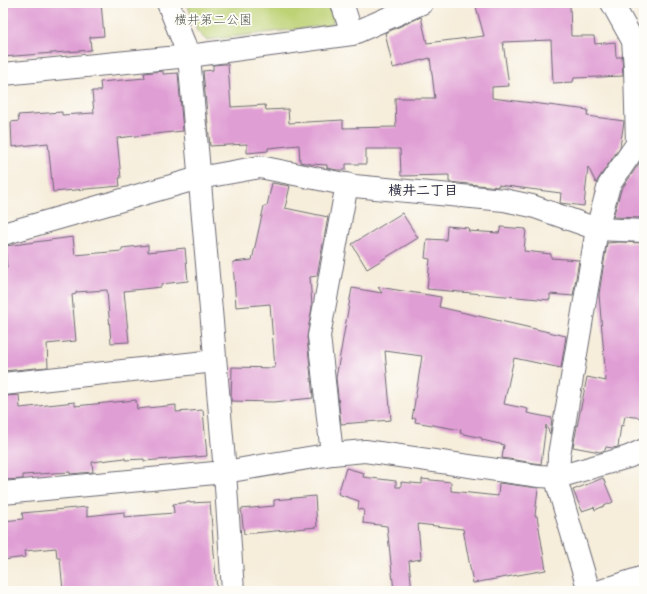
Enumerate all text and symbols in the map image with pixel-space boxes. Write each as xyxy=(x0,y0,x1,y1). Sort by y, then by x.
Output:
park label: 横井第二公園 xyxy=(174,12,252,31)
district label: 横井二丁目 xyxy=(388,182,458,202)

